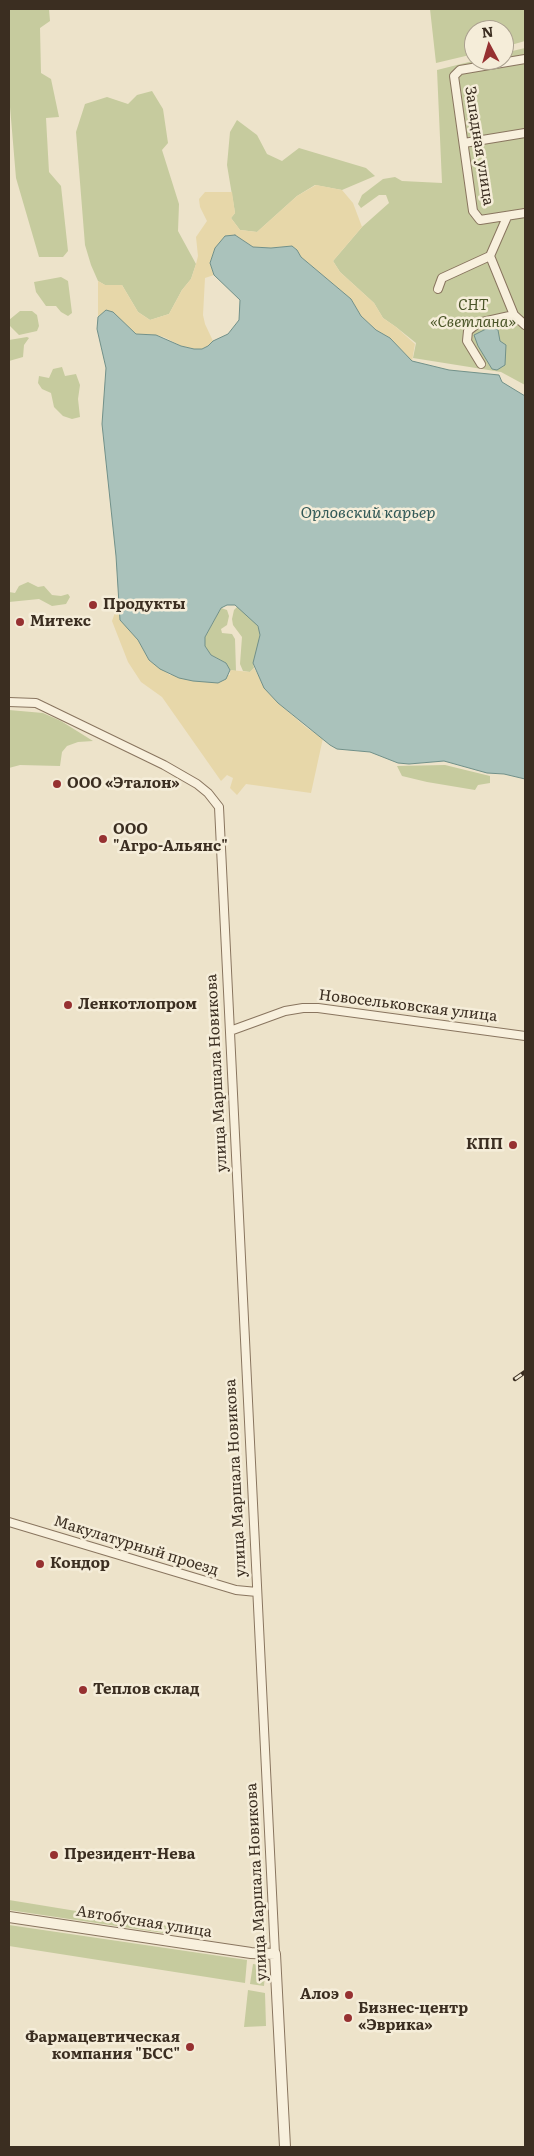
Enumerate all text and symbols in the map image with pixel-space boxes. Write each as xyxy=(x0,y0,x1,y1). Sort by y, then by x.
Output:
north arrow xyxy=(464,20,514,70)
text: N xyxy=(481,21,494,42)
street label: Западная улица xyxy=(461,85,497,207)
park label: СНТ «Светлана» xyxy=(430,297,516,332)
water label: Орловский карьер xyxy=(300,503,436,523)
place label: Продукты xyxy=(103,596,185,614)
marker: Продукты xyxy=(87,599,99,611)
place label: Митекс xyxy=(30,613,91,631)
marker: Митекс xyxy=(14,616,26,628)
place label: ООО «Эталон» xyxy=(67,775,180,793)
marker: ООО «Эталон» xyxy=(51,778,63,790)
place label: ООО "Агро-Альянс" xyxy=(113,821,228,856)
marker: ООО "Агро-Альянс" xyxy=(97,833,109,845)
street label: улица Маршала Новикова xyxy=(203,973,231,1173)
street label: Новосельковская улица xyxy=(318,986,498,1026)
place label: Ленкотлопром xyxy=(78,996,197,1014)
marker: Ленкотлопром xyxy=(62,999,74,1011)
place label: КПП xyxy=(466,1136,503,1154)
marker: КПП xyxy=(507,1139,519,1151)
street label: улица Маршала Новикова xyxy=(222,1378,250,1578)
street label: Макулатурный проезд xyxy=(51,1512,221,1580)
place label: Кондор xyxy=(50,1555,110,1573)
marker: Кондор xyxy=(34,1558,46,1570)
place label: Теплов склад xyxy=(93,1681,200,1699)
marker: Теплов склад xyxy=(77,1684,89,1696)
street label: улица Маршала Новикова xyxy=(243,1782,271,1982)
place label: Президент-Нева xyxy=(64,1846,195,1864)
marker: Президент-Нева xyxy=(48,1849,60,1861)
street label: Автобусная улица xyxy=(75,1902,213,1942)
place label: Алоэ xyxy=(300,1986,339,2004)
marker: Алоэ xyxy=(343,1989,355,2001)
place label: Бизнес-центр «Эврика» xyxy=(358,2000,468,2035)
marker: Бизнес-центр «Эврика» xyxy=(342,2012,354,2024)
place label: Фармацевтическая компания "БСС" xyxy=(25,2029,180,2064)
marker: Фармацевтическая компания "БСС" xyxy=(184,2041,196,2053)

